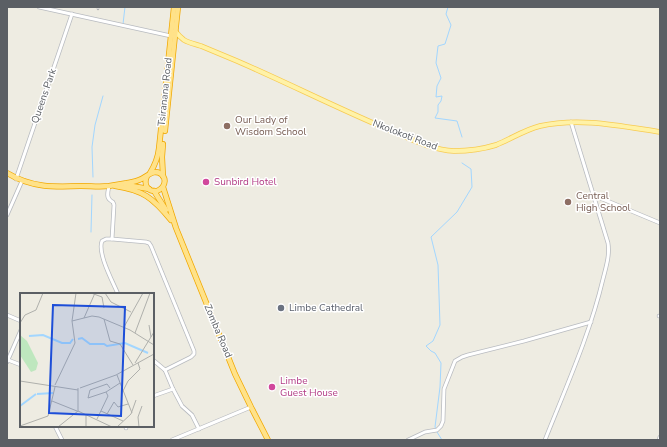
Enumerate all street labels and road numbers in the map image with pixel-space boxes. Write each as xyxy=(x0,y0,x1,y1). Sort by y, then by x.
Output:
street label: Tsiranana Road xyxy=(154,57,176,127)
street label: Queens Park xyxy=(28,66,60,125)
street label: Nkolokoti Road xyxy=(371,116,440,154)
street label: Zomba Road xyxy=(200,302,236,360)

